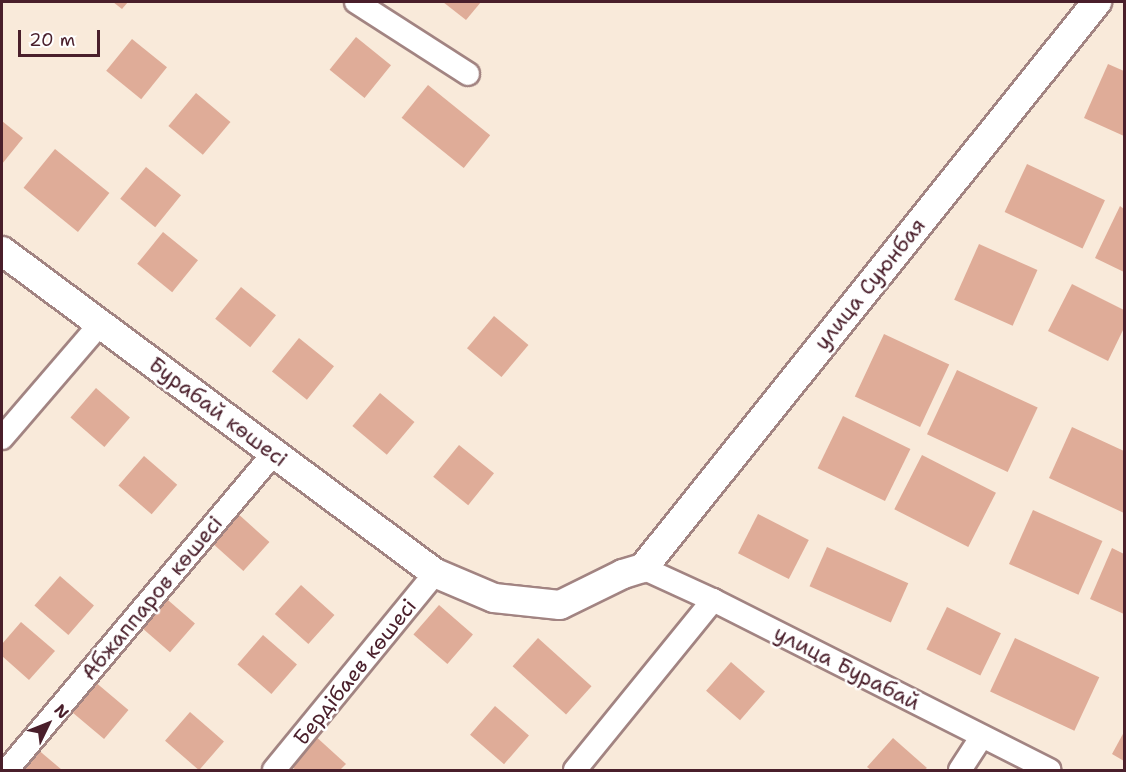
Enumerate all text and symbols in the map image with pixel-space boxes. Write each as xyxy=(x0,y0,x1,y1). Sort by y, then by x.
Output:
scale bar xyxy=(21,18,104,56)
text: 20 m xyxy=(29,28,75,52)
street label: улица Суюнбая xyxy=(809,213,931,355)
street label: Бурабай көшесі xyxy=(144,352,292,472)
street label: Абжаппаров көшесі xyxy=(76,511,228,685)
street label: Бердібаев көшесі xyxy=(288,594,422,750)
street label: улица Бурабай xyxy=(770,620,924,716)
north arrow xyxy=(18,694,78,754)
text: N xyxy=(50,700,74,723)

